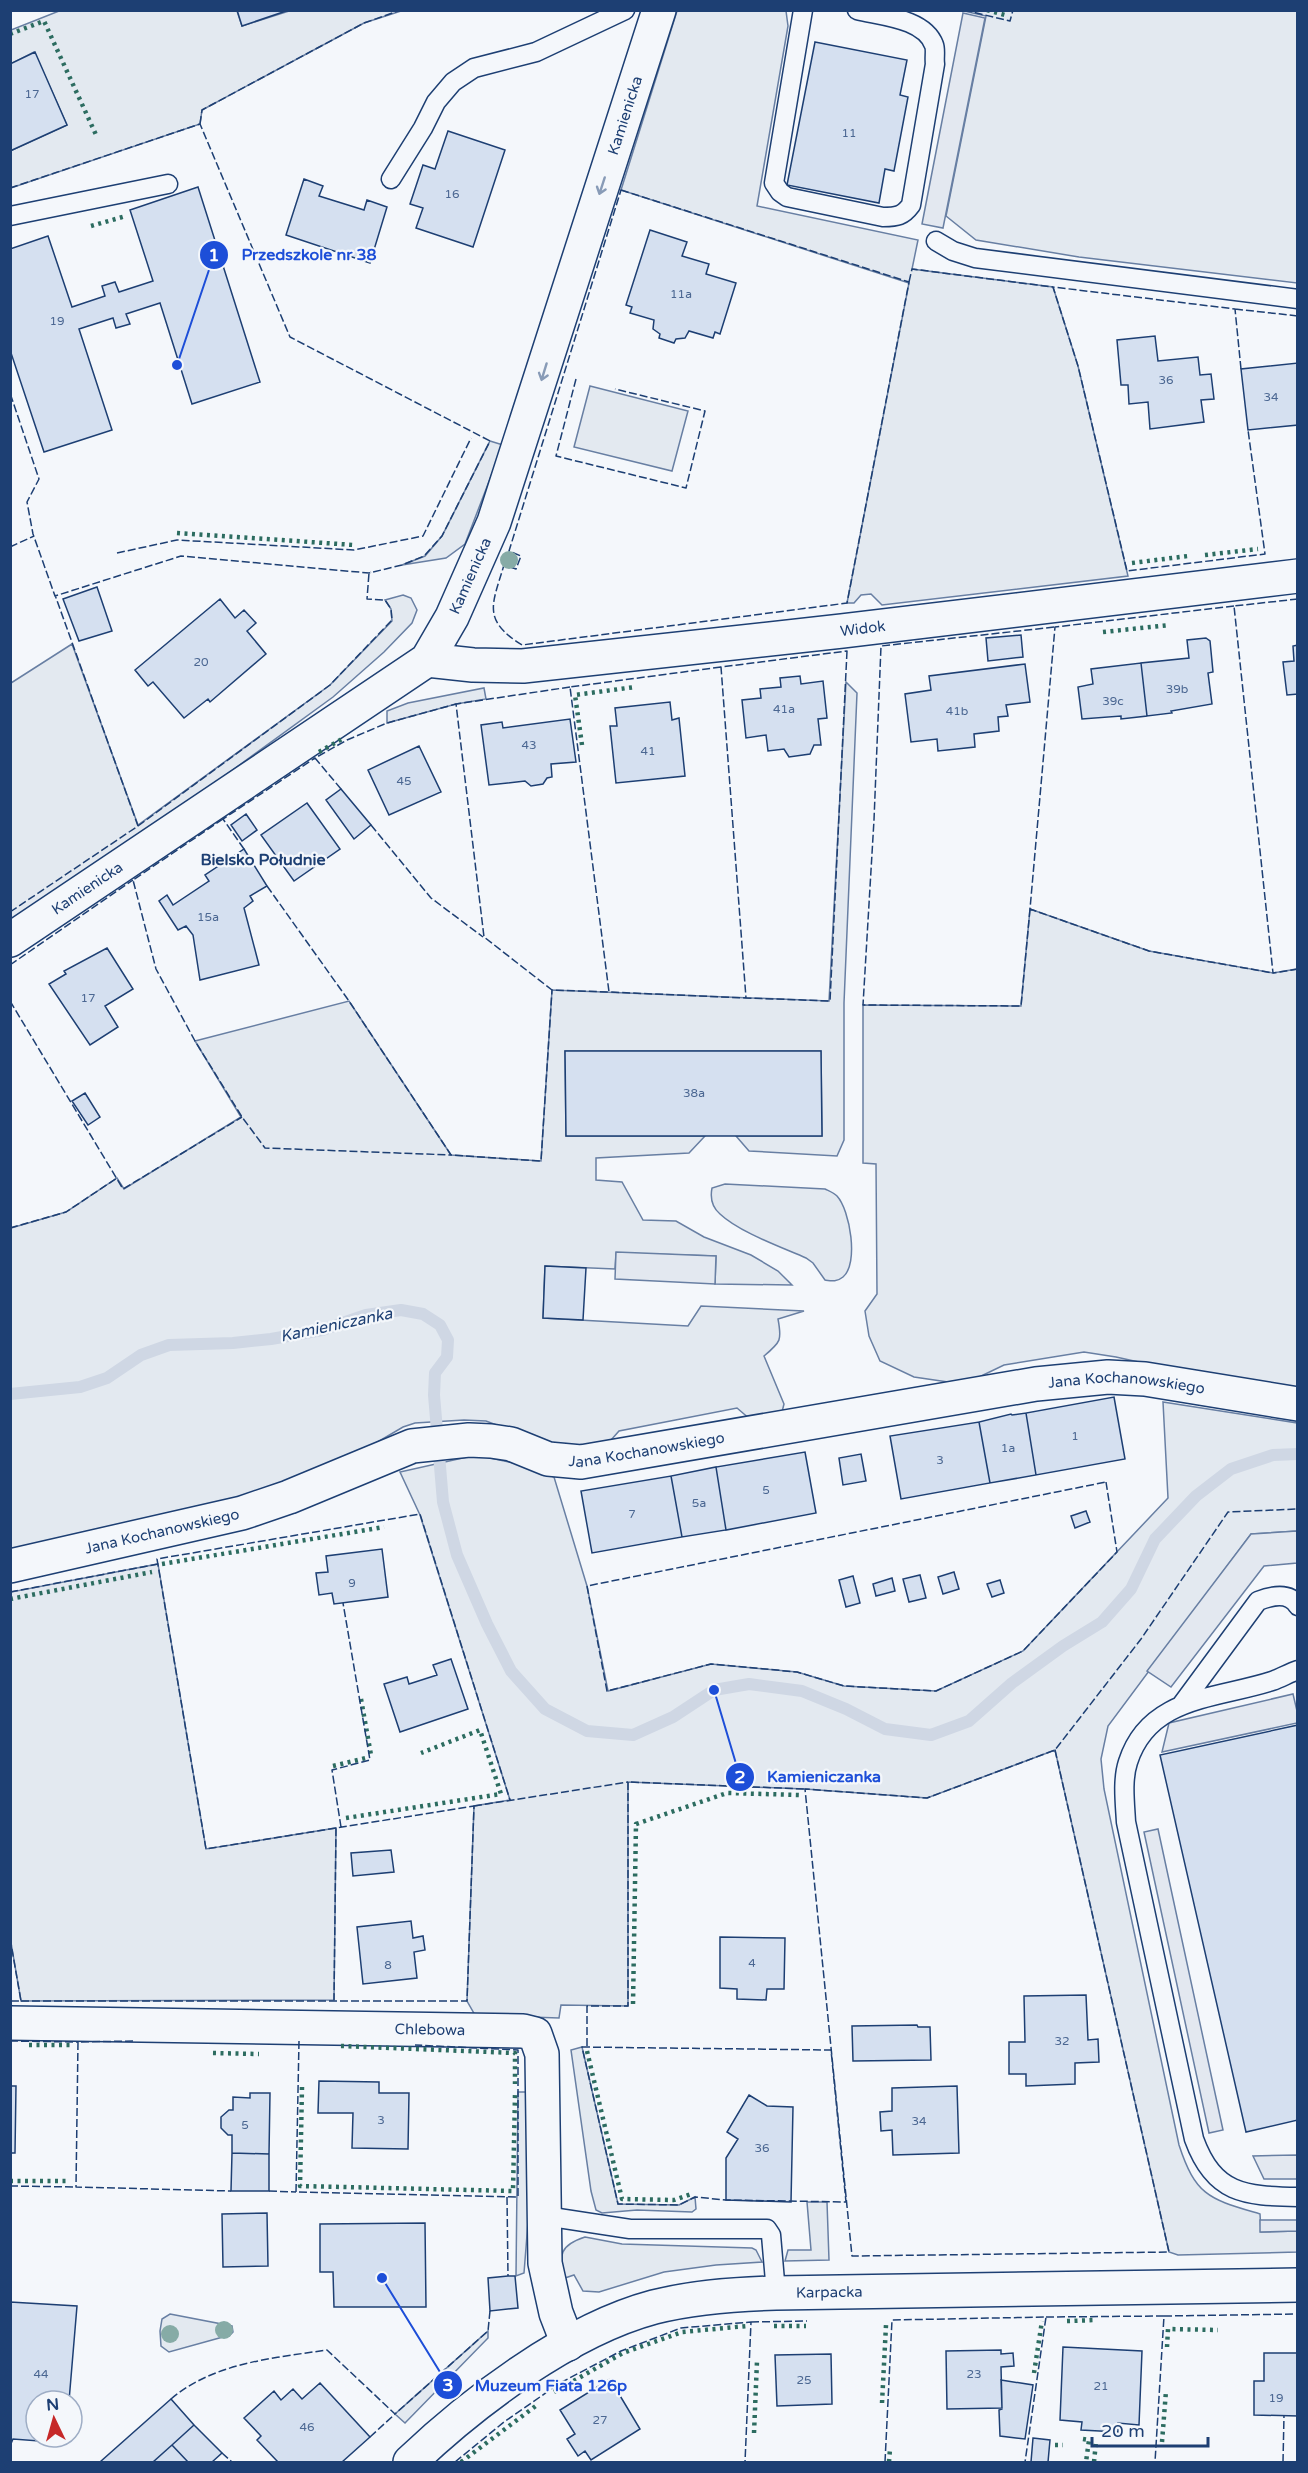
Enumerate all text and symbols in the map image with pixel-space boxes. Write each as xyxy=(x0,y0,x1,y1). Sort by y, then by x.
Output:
street label: Kamienicka xyxy=(604,74,646,157)
house number: 17 xyxy=(24,87,40,101)
house number: 11 xyxy=(841,126,857,140)
one-way arrow xyxy=(596,176,607,195)
house number: 16 xyxy=(444,187,460,201)
callout: Przedszkole nr 38 xyxy=(199,238,388,272)
text: 1 xyxy=(208,244,220,266)
text: Przedszkole nr 38 xyxy=(241,245,377,265)
house number: 11a xyxy=(670,287,692,301)
house number: 19 xyxy=(49,314,65,328)
one-way arrow xyxy=(537,362,548,381)
house number: 36 xyxy=(1158,373,1174,387)
house number: 34 xyxy=(1263,390,1279,404)
street label: Kamienicka xyxy=(445,535,495,617)
street label: Widok xyxy=(839,617,886,640)
house number: 20 xyxy=(193,655,209,669)
house number: 39b xyxy=(1166,682,1188,696)
house number: 39c xyxy=(1102,694,1124,708)
house number: 41a xyxy=(773,702,795,716)
house number: 41b xyxy=(946,704,968,718)
house number: 43 xyxy=(521,738,537,752)
house number: 41 xyxy=(640,744,656,758)
house number: 45 xyxy=(396,774,412,788)
district label: Bielsko Południe xyxy=(200,850,326,870)
street label: Kamienicka xyxy=(48,858,126,918)
house number: 15a xyxy=(197,910,219,924)
house number: 17 xyxy=(80,991,96,1005)
house number: 38a xyxy=(683,1086,705,1100)
water label: Kamieniczanka xyxy=(278,1303,395,1347)
street label: Jana Kochanowskiego xyxy=(1047,1368,1206,1398)
street label: Jana Kochanowskiego xyxy=(568,1429,726,1471)
house number: 1 xyxy=(1071,1429,1079,1443)
house number: 1a xyxy=(1001,1441,1015,1455)
house number: 3 xyxy=(936,1453,944,1467)
house number: 5 xyxy=(762,1483,770,1497)
house number: 5a xyxy=(692,1496,706,1510)
street label: Jana Kochanowskiego xyxy=(83,1505,241,1558)
house number: 7 xyxy=(628,1507,636,1521)
house number: 9 xyxy=(348,1576,356,1590)
callout: Kamieniczanka xyxy=(725,1760,893,1794)
text: 2 xyxy=(734,1766,746,1788)
text: Kamieniczanka xyxy=(767,1767,881,1787)
house number: 4 xyxy=(748,1956,756,1970)
house number: 8 xyxy=(384,1958,392,1972)
street label: Chlebowa xyxy=(395,2020,465,2039)
house number: 32 xyxy=(1054,2034,1070,2048)
house number: 3 xyxy=(377,2113,385,2127)
house number: 34 xyxy=(911,2114,927,2128)
house number: 5 xyxy=(241,2118,249,2132)
house number: 36 xyxy=(754,2141,770,2155)
street label: Karpacka xyxy=(796,2283,863,2302)
house number: 44 xyxy=(33,2367,49,2381)
house number: 23 xyxy=(966,2367,982,2381)
callout: Muzeum Fiata 126p xyxy=(433,2368,639,2402)
house number: 25 xyxy=(796,2373,812,2387)
text: 3 xyxy=(442,2374,454,2396)
text: Muzeum Fiata 126p xyxy=(475,2376,627,2396)
house number: 21 xyxy=(1093,2379,1109,2393)
north arrow xyxy=(24,2389,84,2449)
house number: 19 xyxy=(1268,2391,1284,2405)
text: N xyxy=(46,2395,60,2416)
scale bar xyxy=(1092,2410,1208,2448)
house number: 27 xyxy=(592,2413,608,2427)
house number: 46 xyxy=(299,2420,315,2434)
text: 20 m xyxy=(1101,2420,1145,2442)

